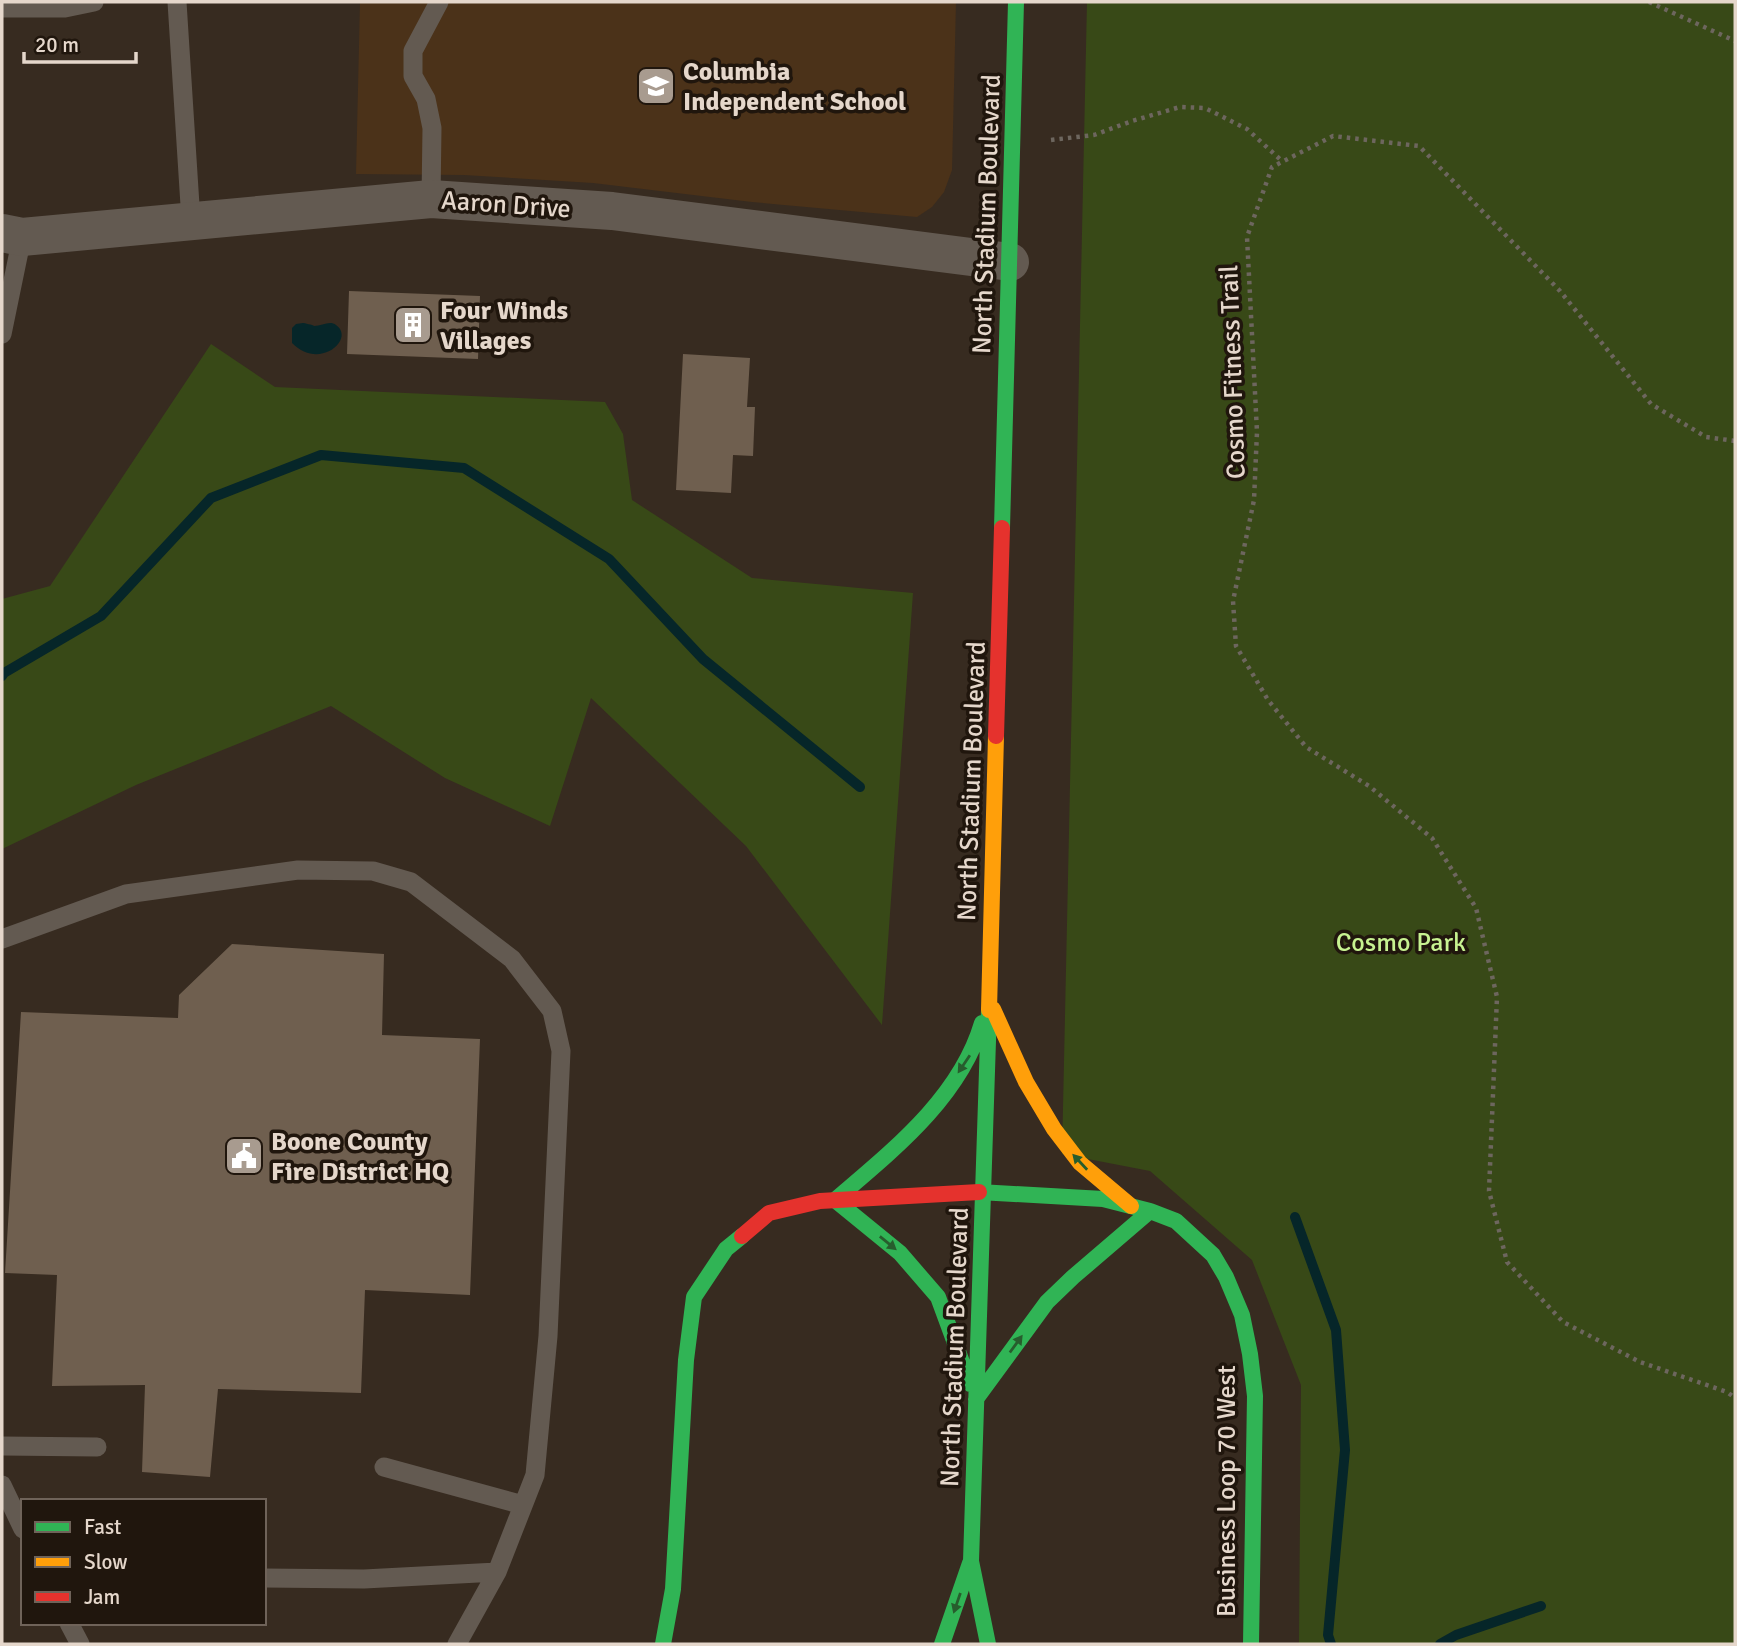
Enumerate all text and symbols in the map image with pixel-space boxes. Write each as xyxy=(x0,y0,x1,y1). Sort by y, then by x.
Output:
scale bar xyxy=(24,21,136,65)
text: 20 m xyxy=(35,32,79,58)
place label: Columbia Independent School xyxy=(683,56,906,118)
school or university icon: Columbia Independent School xyxy=(635,65,677,107)
street label: North Stadium Boulevard xyxy=(966,74,1008,354)
street label: Aaron Drive xyxy=(440,185,572,225)
street label: Cosmo Fitness Trail xyxy=(1213,264,1253,480)
place label: Four Winds Villages xyxy=(440,295,568,357)
building icon: Four Winds Villages xyxy=(392,304,434,346)
street label: North Stadium Boulevard xyxy=(951,641,993,921)
park label: Cosmo Park xyxy=(1336,927,1466,959)
one-way arrow xyxy=(957,1055,971,1073)
place label: Boone County Fire District HQ xyxy=(271,1126,449,1188)
public building icon: Boone County Fire District HQ xyxy=(223,1135,265,1177)
one-way arrow xyxy=(1073,1154,1089,1171)
street label: North Stadium Boulevard xyxy=(934,1207,976,1487)
one-way arrow xyxy=(879,1235,896,1250)
one-way arrow xyxy=(1009,1335,1023,1353)
street label: Business Loop 70 West xyxy=(1211,1365,1243,1617)
legend xyxy=(21,1499,266,1625)
text: Fast xyxy=(84,1514,121,1540)
text: Slow xyxy=(84,1549,128,1575)
text: Jam xyxy=(84,1584,120,1610)
one-way arrow xyxy=(951,1592,962,1613)

